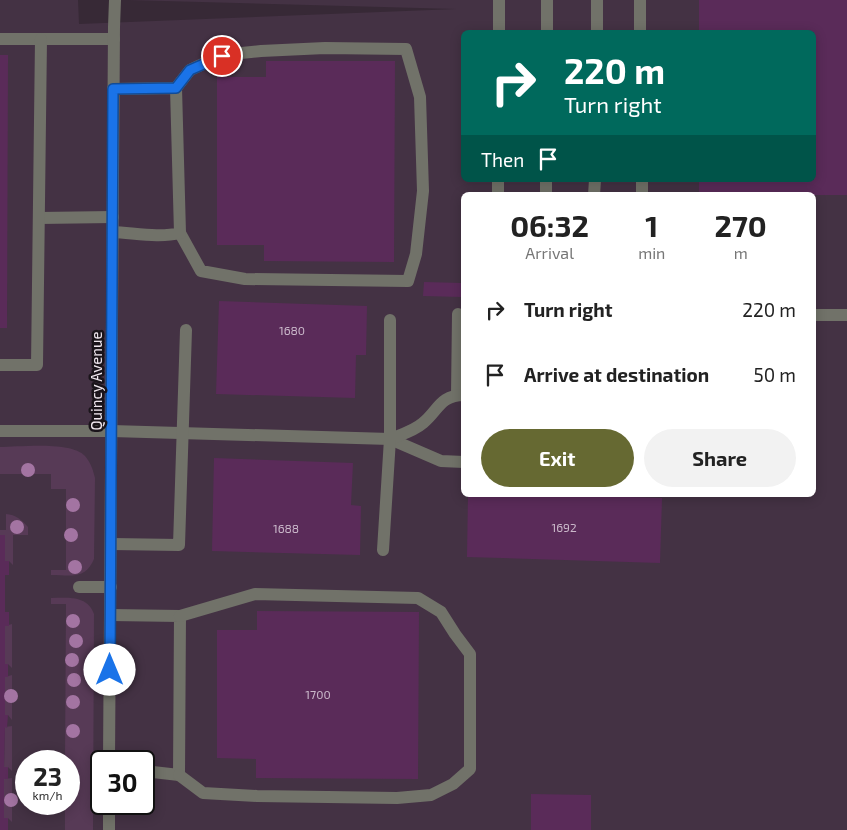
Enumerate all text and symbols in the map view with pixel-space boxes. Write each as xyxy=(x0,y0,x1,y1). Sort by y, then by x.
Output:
pin xyxy=(201,35,243,77)
icon: arrive xyxy=(208,42,236,70)
text: 220 m xyxy=(564,49,665,91)
icon: right xyxy=(481,50,546,115)
text: Turn right xyxy=(564,91,662,117)
icon: arrive xyxy=(534,145,562,173)
text: Then xyxy=(481,148,524,171)
text: 06:32 xyxy=(510,207,589,243)
text: 1 xyxy=(645,207,658,243)
text: 270 xyxy=(715,207,767,243)
text: Arrival xyxy=(525,243,574,262)
text: min xyxy=(638,243,665,262)
text: m xyxy=(734,243,748,262)
icon: right xyxy=(481,296,509,324)
text: Turn right xyxy=(524,298,612,321)
text: 220 m xyxy=(742,298,796,321)
house number: 1680 xyxy=(279,323,305,337)
street label: Quincy Avenue xyxy=(87,331,106,431)
icon: arrive xyxy=(481,361,509,389)
text: Arrive at destination xyxy=(524,363,709,386)
text: 50 m xyxy=(753,363,796,386)
button: Exit xyxy=(481,429,634,487)
button: Share xyxy=(644,429,796,487)
house number: 1692 xyxy=(551,520,577,534)
house number: 1688 xyxy=(273,521,299,535)
position arrow xyxy=(83,643,135,695)
house number: 1700 xyxy=(305,687,331,701)
speed limit sign: 30 xyxy=(90,750,155,815)
text: 23 xyxy=(33,761,62,791)
text: km/h xyxy=(33,788,62,802)

